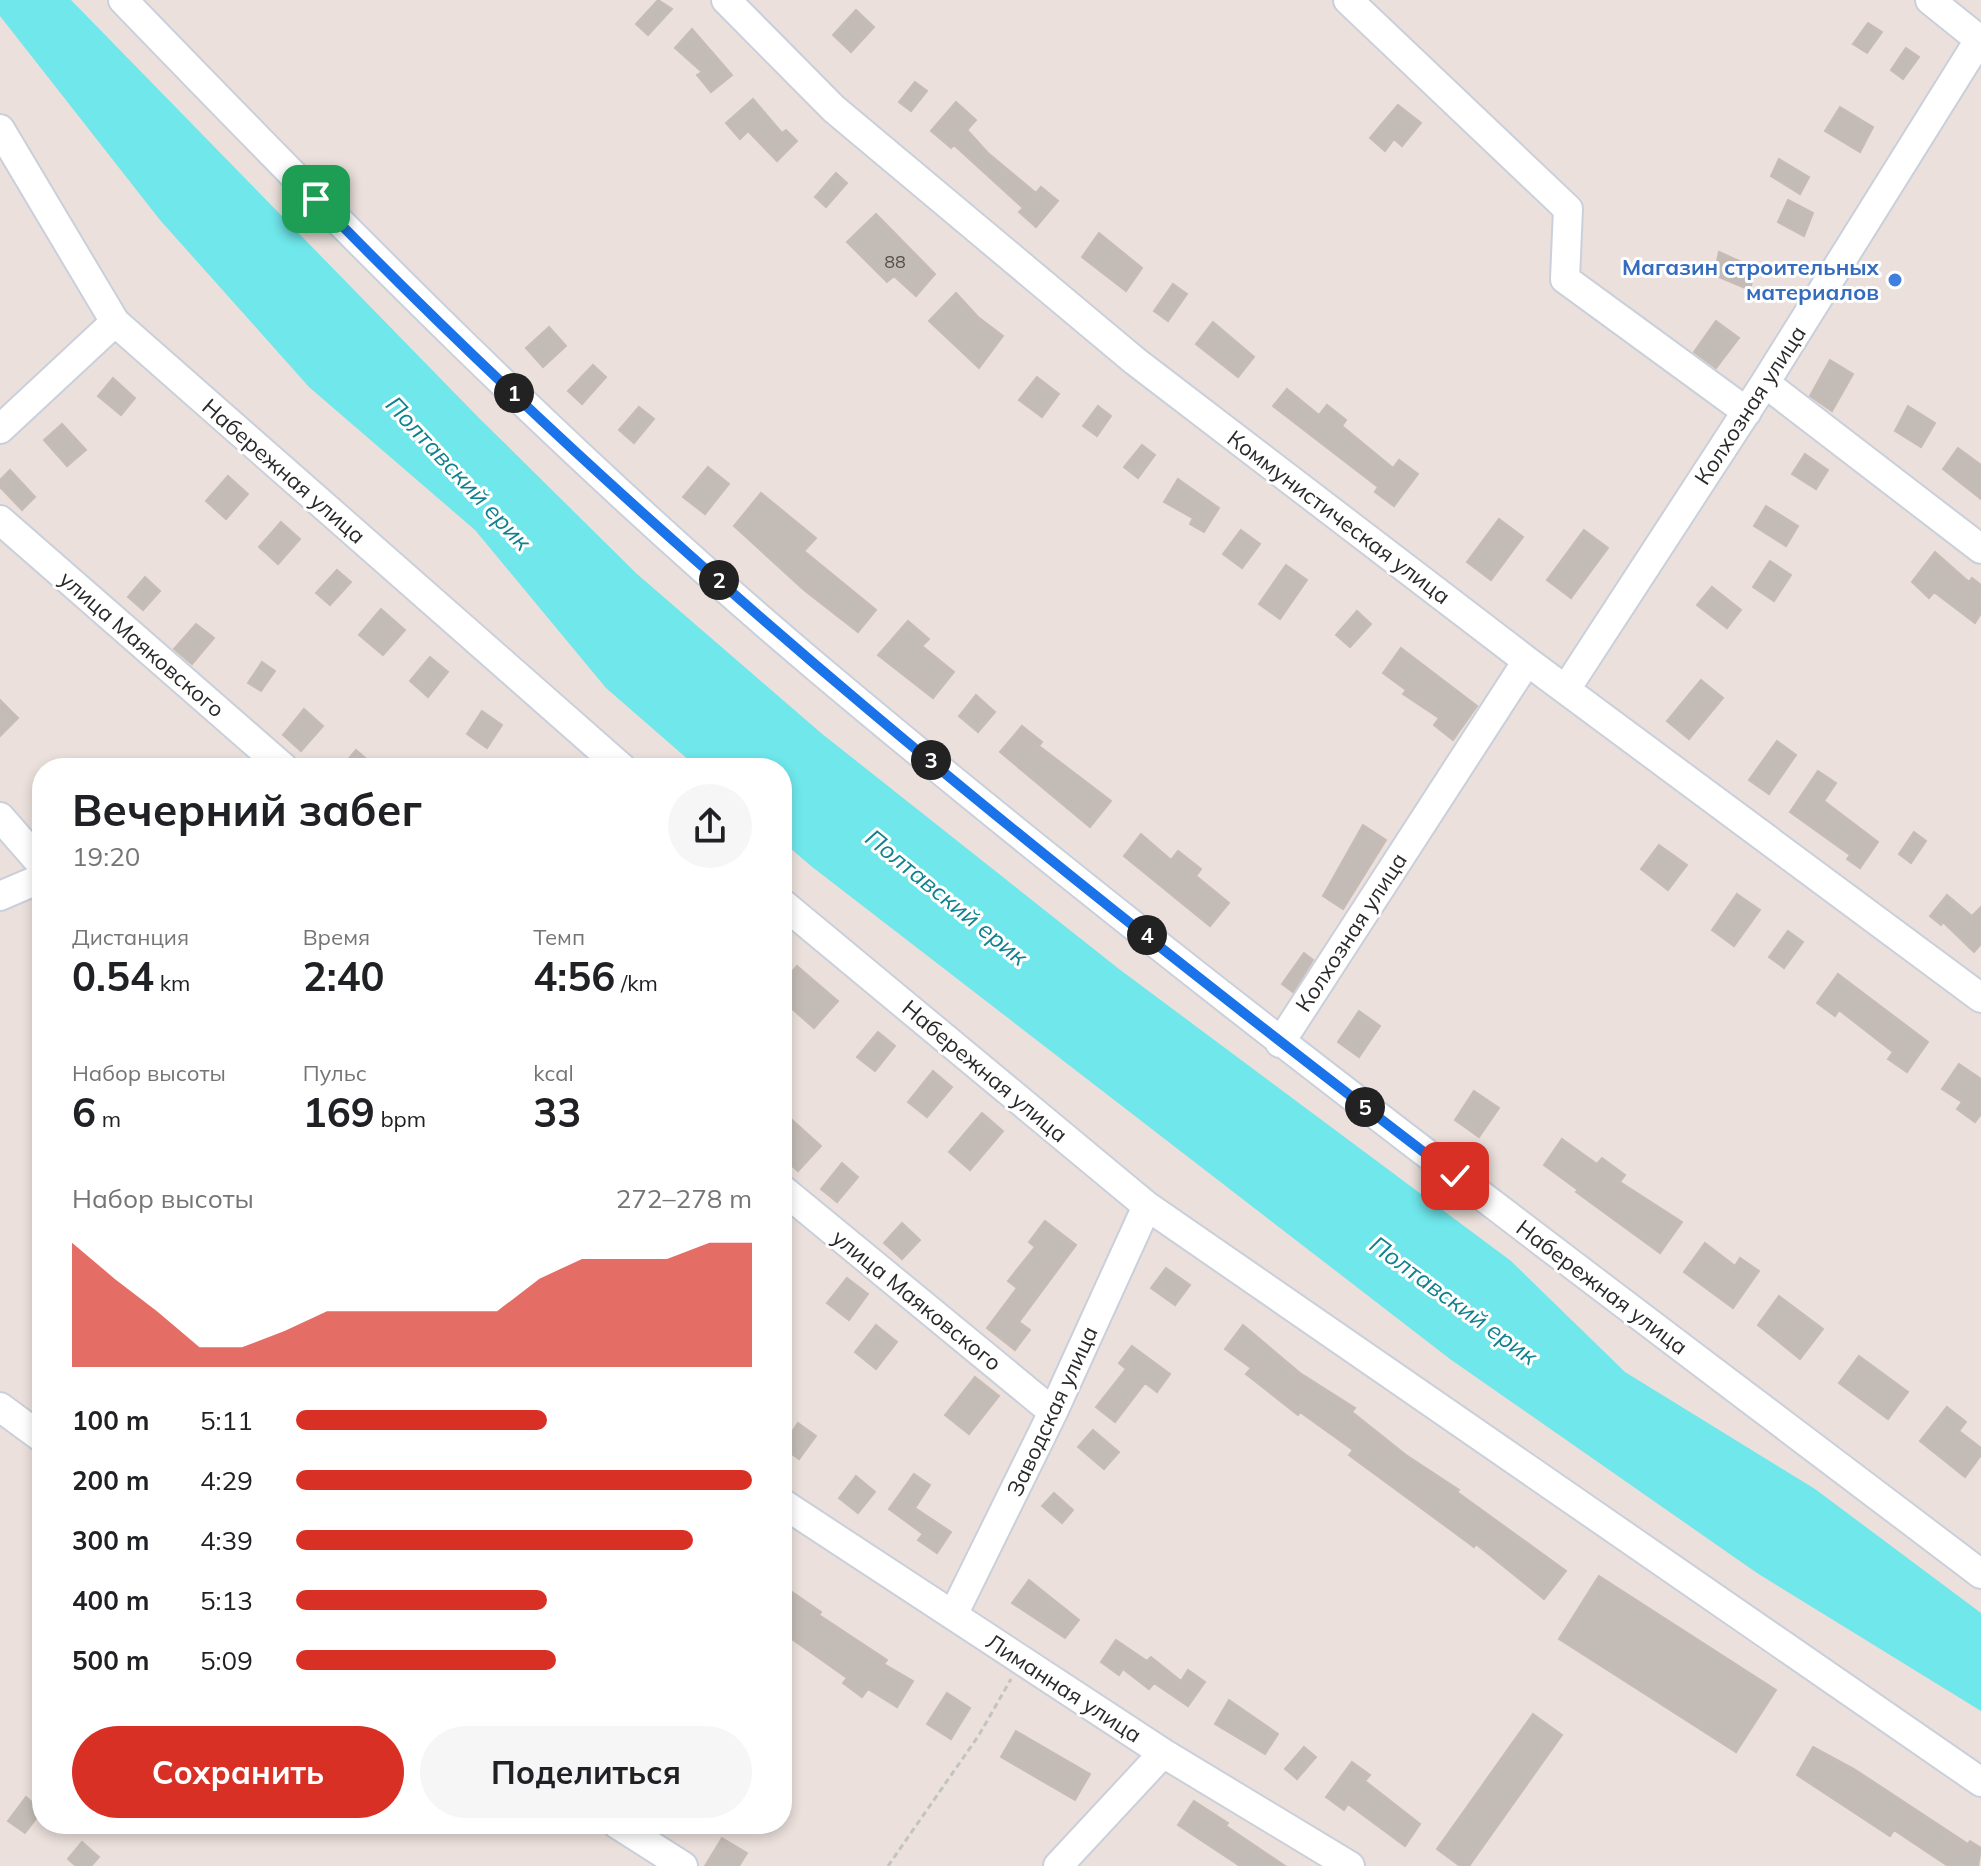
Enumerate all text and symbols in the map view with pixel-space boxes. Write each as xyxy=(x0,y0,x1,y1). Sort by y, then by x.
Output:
pin xyxy=(282,165,350,233)
icon: arrive xyxy=(294,177,338,221)
house number: 88 xyxy=(884,250,906,273)
place label: Магазин строительных материалов xyxy=(1622,253,1880,306)
marker: Магазин строительных материалов xyxy=(1886,271,1904,289)
street label: Колхозная улица xyxy=(1688,320,1812,490)
pin: 1 xyxy=(494,373,534,413)
text: 1 xyxy=(507,379,521,407)
water label: Полтавский ерик xyxy=(380,390,539,557)
street label: Набережная улица xyxy=(197,392,371,550)
street label: Коммунистическая улица xyxy=(1222,424,1456,610)
pin: 2 xyxy=(699,560,739,600)
street label: улица Маяковского xyxy=(54,565,230,723)
text: 2 xyxy=(712,566,726,594)
pin: 3 xyxy=(911,740,951,780)
text: 3 xyxy=(924,746,938,774)
text: Вечерний забег xyxy=(72,782,422,837)
button: share xyxy=(668,784,752,868)
water label: Полтавский ерик xyxy=(860,822,1035,972)
text: 19:20 xyxy=(72,840,140,873)
street label: Колхозная улица xyxy=(1289,847,1413,1017)
pin: 4 xyxy=(1127,915,1167,955)
text: 4 xyxy=(1140,921,1154,949)
text: Дистанция xyxy=(72,923,189,951)
text: Время xyxy=(303,923,370,951)
text: Темп xyxy=(533,923,585,951)
text: 0.54 xyxy=(72,951,154,1001)
text: 2:40 xyxy=(303,951,385,1001)
text: 4:56 xyxy=(533,951,615,1001)
text: km xyxy=(154,969,190,997)
text: /km xyxy=(615,969,658,997)
street label: Набережная улица xyxy=(897,994,1073,1148)
text: Набор высоты xyxy=(72,1059,226,1087)
text: Пульс xyxy=(303,1059,367,1087)
text: kcal xyxy=(533,1059,574,1087)
text: 6 xyxy=(72,1087,96,1137)
text: 169 xyxy=(303,1087,375,1137)
text: 33 xyxy=(533,1087,581,1137)
pin: 5 xyxy=(1345,1087,1385,1127)
text: 5 xyxy=(1358,1093,1372,1121)
text: m xyxy=(96,1105,121,1133)
text: bpm xyxy=(375,1105,426,1133)
pin xyxy=(1421,1142,1489,1210)
icon: check xyxy=(1433,1154,1477,1198)
text: Набор высоты xyxy=(72,1182,254,1215)
text: 272–278 m xyxy=(616,1182,752,1215)
street label: Набережная улица xyxy=(1511,1213,1693,1361)
street label: улица Маяковского xyxy=(827,1223,1007,1377)
water label: Полтавский ерик xyxy=(1364,1229,1545,1372)
street label: Заводская улица xyxy=(1000,1321,1104,1501)
text: 100 m xyxy=(72,1404,149,1437)
text: 5:11 xyxy=(200,1404,253,1437)
text: 200 m xyxy=(72,1464,149,1497)
text: 4:29 xyxy=(200,1464,253,1497)
text: 300 m xyxy=(72,1524,149,1557)
text: 4:39 xyxy=(200,1524,253,1557)
text: 400 m xyxy=(72,1584,149,1617)
text: 5:13 xyxy=(200,1584,253,1617)
street label: Лиманная улица xyxy=(981,1627,1147,1749)
text: 500 m xyxy=(72,1644,149,1677)
text: 5:09 xyxy=(200,1644,253,1677)
button: Сохранить xyxy=(72,1726,404,1818)
button: Поделиться xyxy=(420,1726,752,1818)

